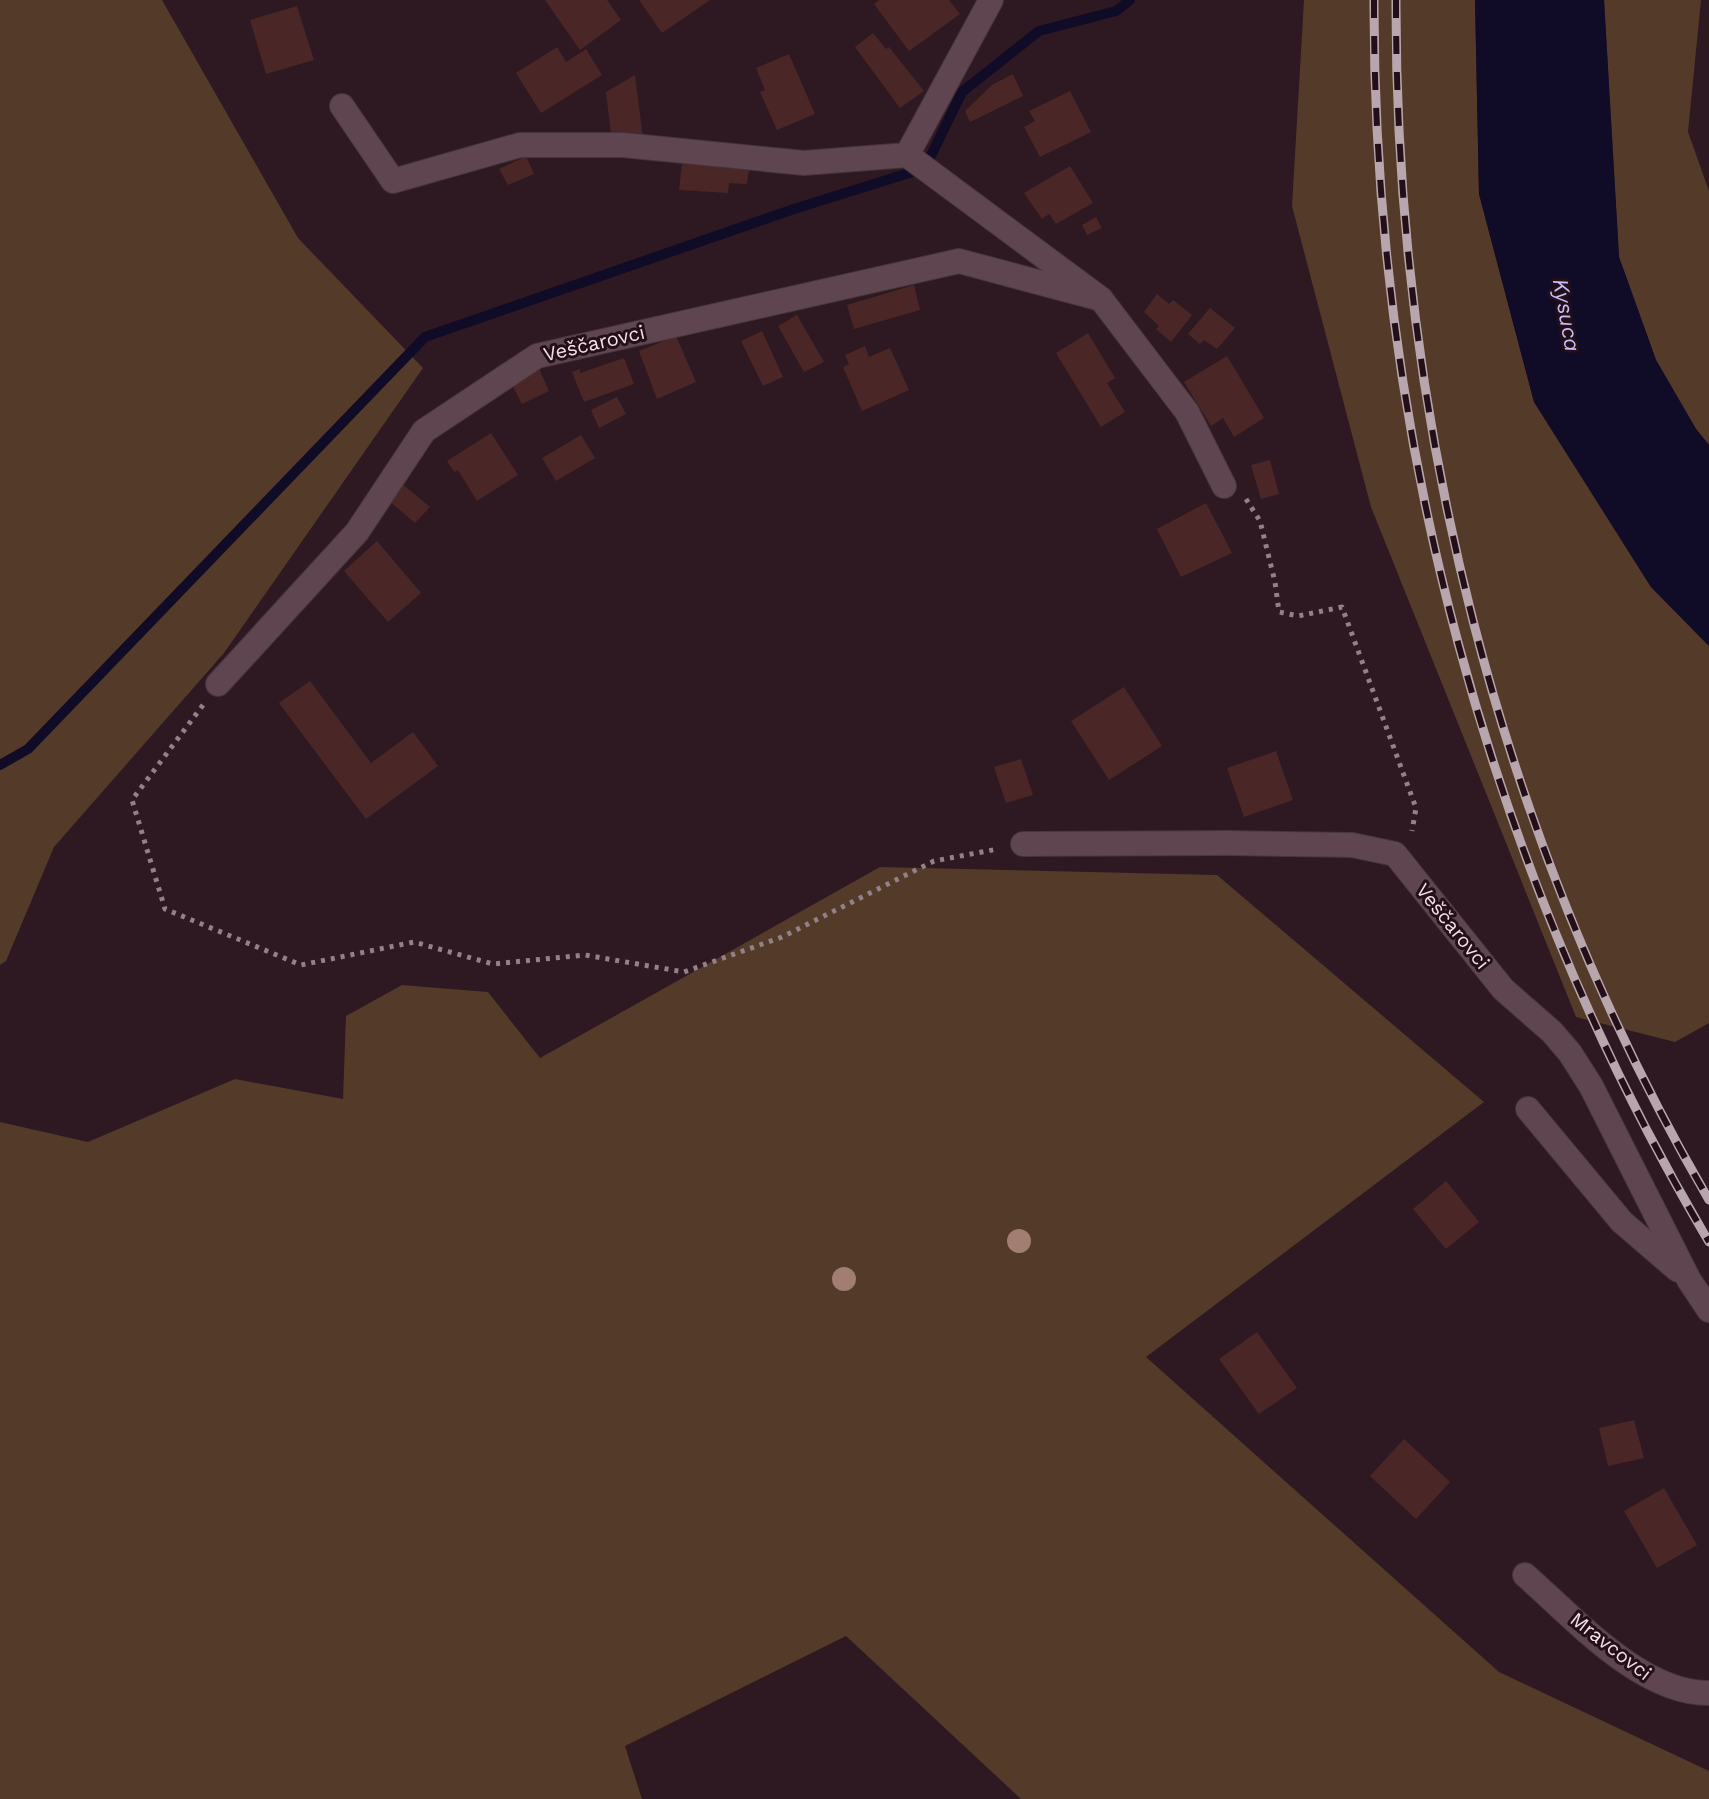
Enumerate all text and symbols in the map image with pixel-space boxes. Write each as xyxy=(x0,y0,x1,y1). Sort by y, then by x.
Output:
water label: Kysuca xyxy=(1548,277,1585,354)
street label: Veščarovci xyxy=(541,320,647,366)
street label: Veščarovci xyxy=(1411,878,1495,974)
street label: Mravcovci xyxy=(1566,1607,1656,1685)

